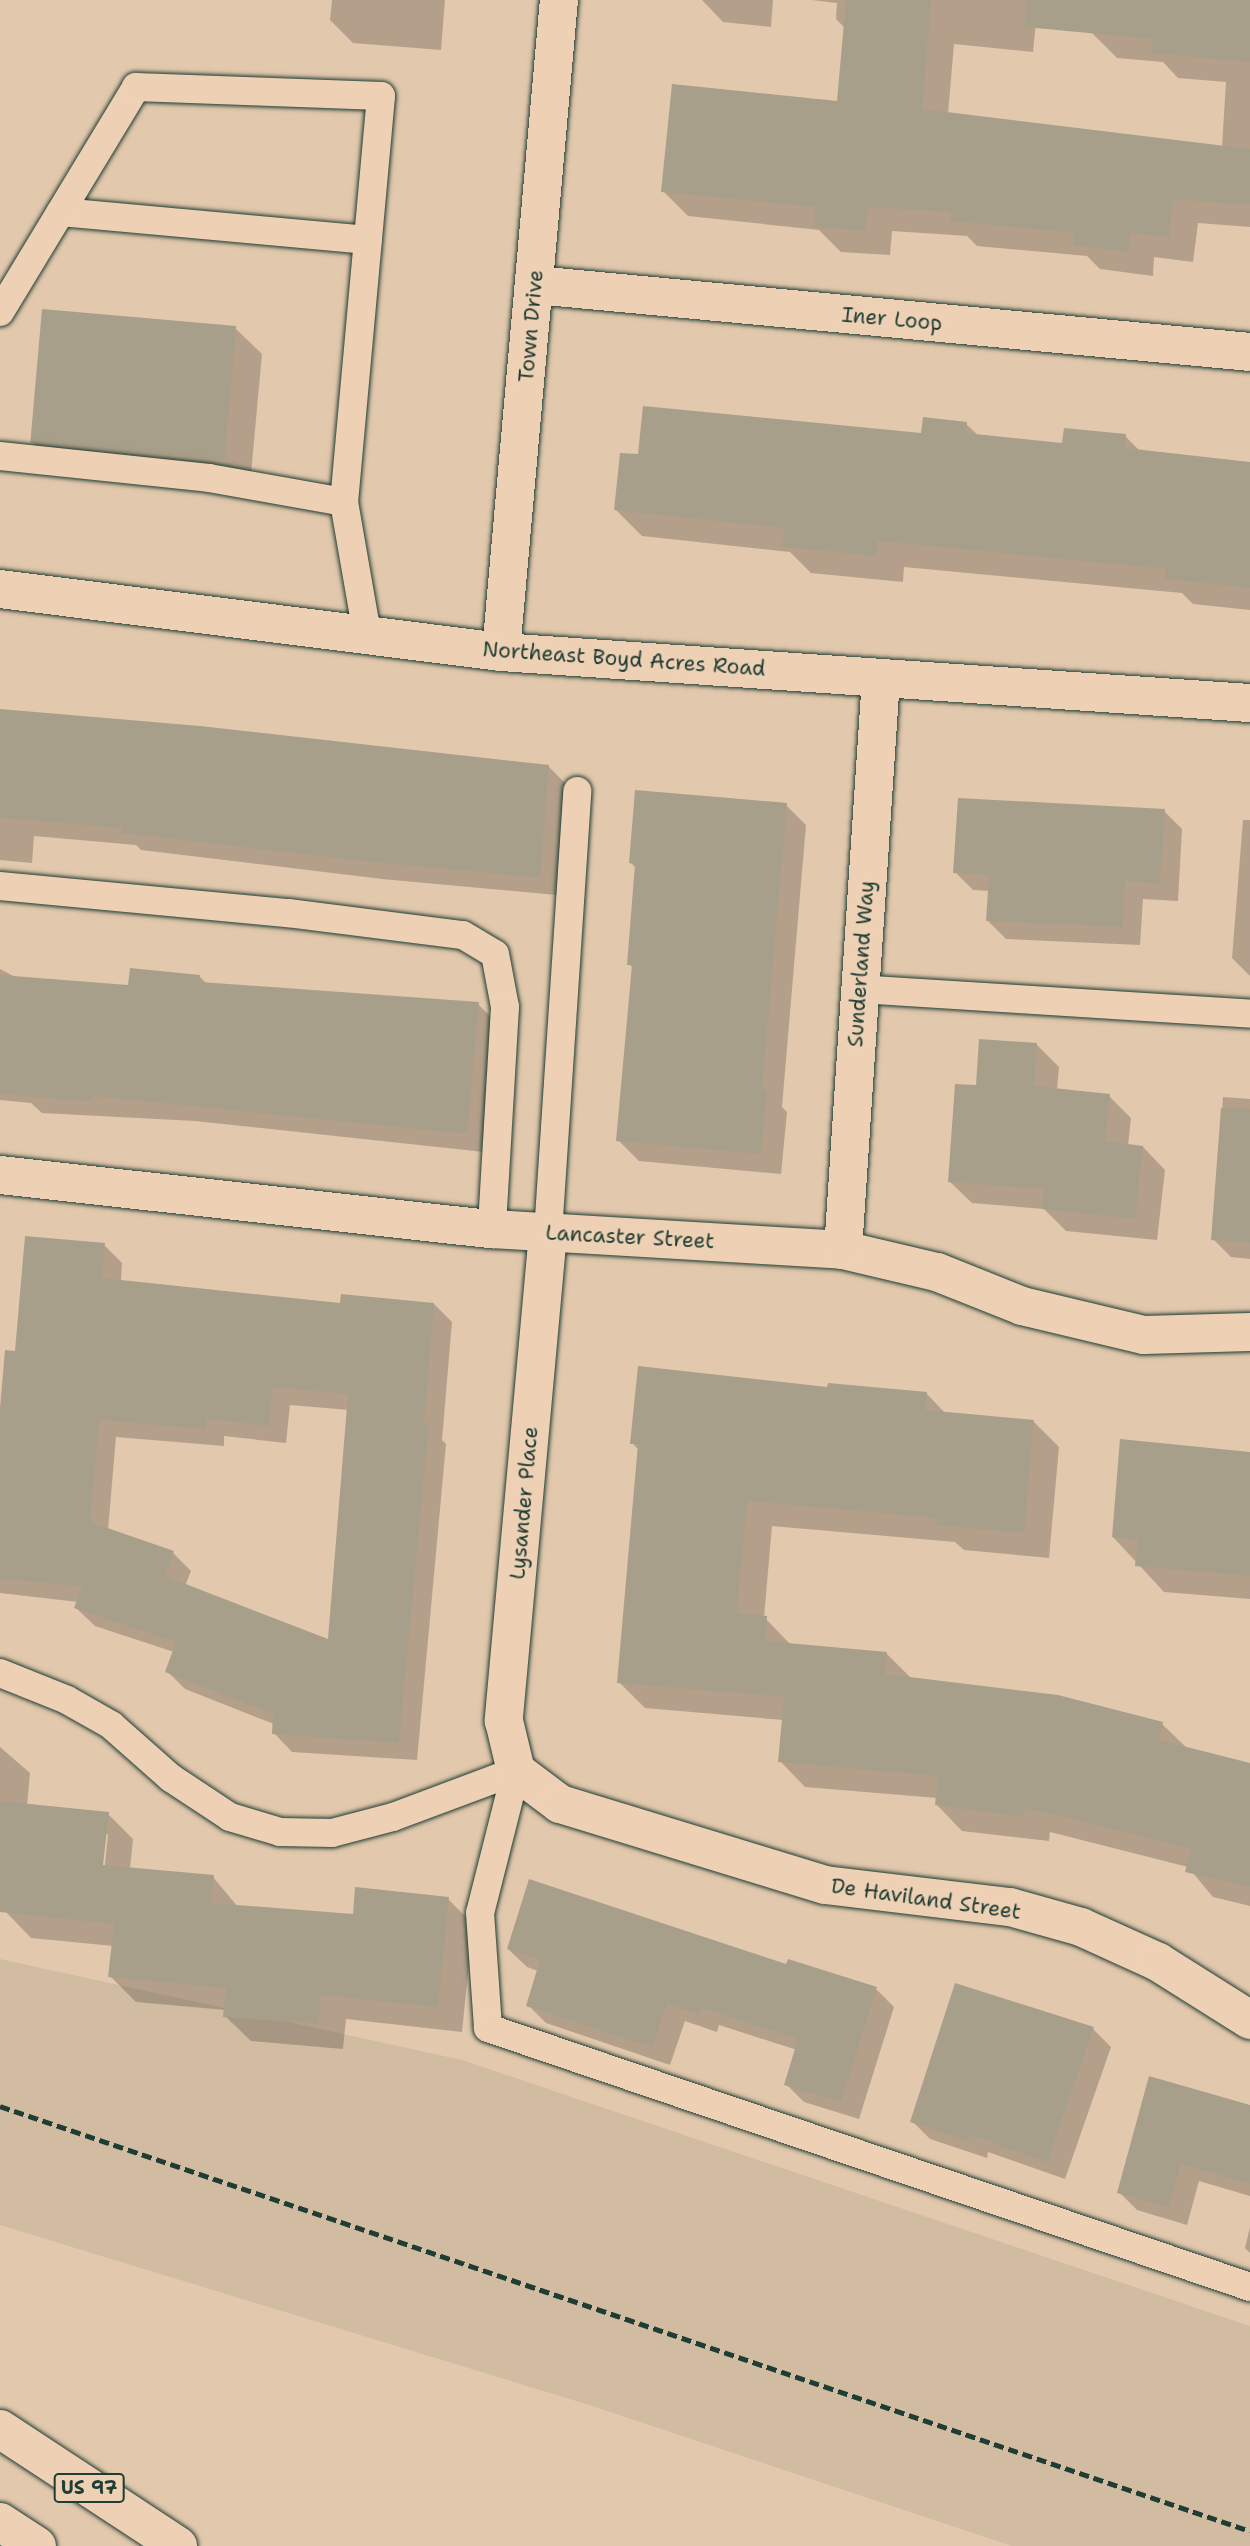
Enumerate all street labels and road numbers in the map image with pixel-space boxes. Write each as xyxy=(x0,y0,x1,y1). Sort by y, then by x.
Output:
street label: Town Drive xyxy=(514,269,548,383)
street label: Iner Loop xyxy=(841,302,943,336)
street label: Northeast Boyd Acres Road xyxy=(482,637,766,681)
street label: Sunderland Way xyxy=(843,880,879,1048)
street label: Lancaster Street xyxy=(545,1220,715,1254)
street label: Lysander Place xyxy=(505,1425,543,1581)
street label: De Haviland Street xyxy=(830,1873,1022,1925)
road number: US 97 xyxy=(52,2472,126,2504)

